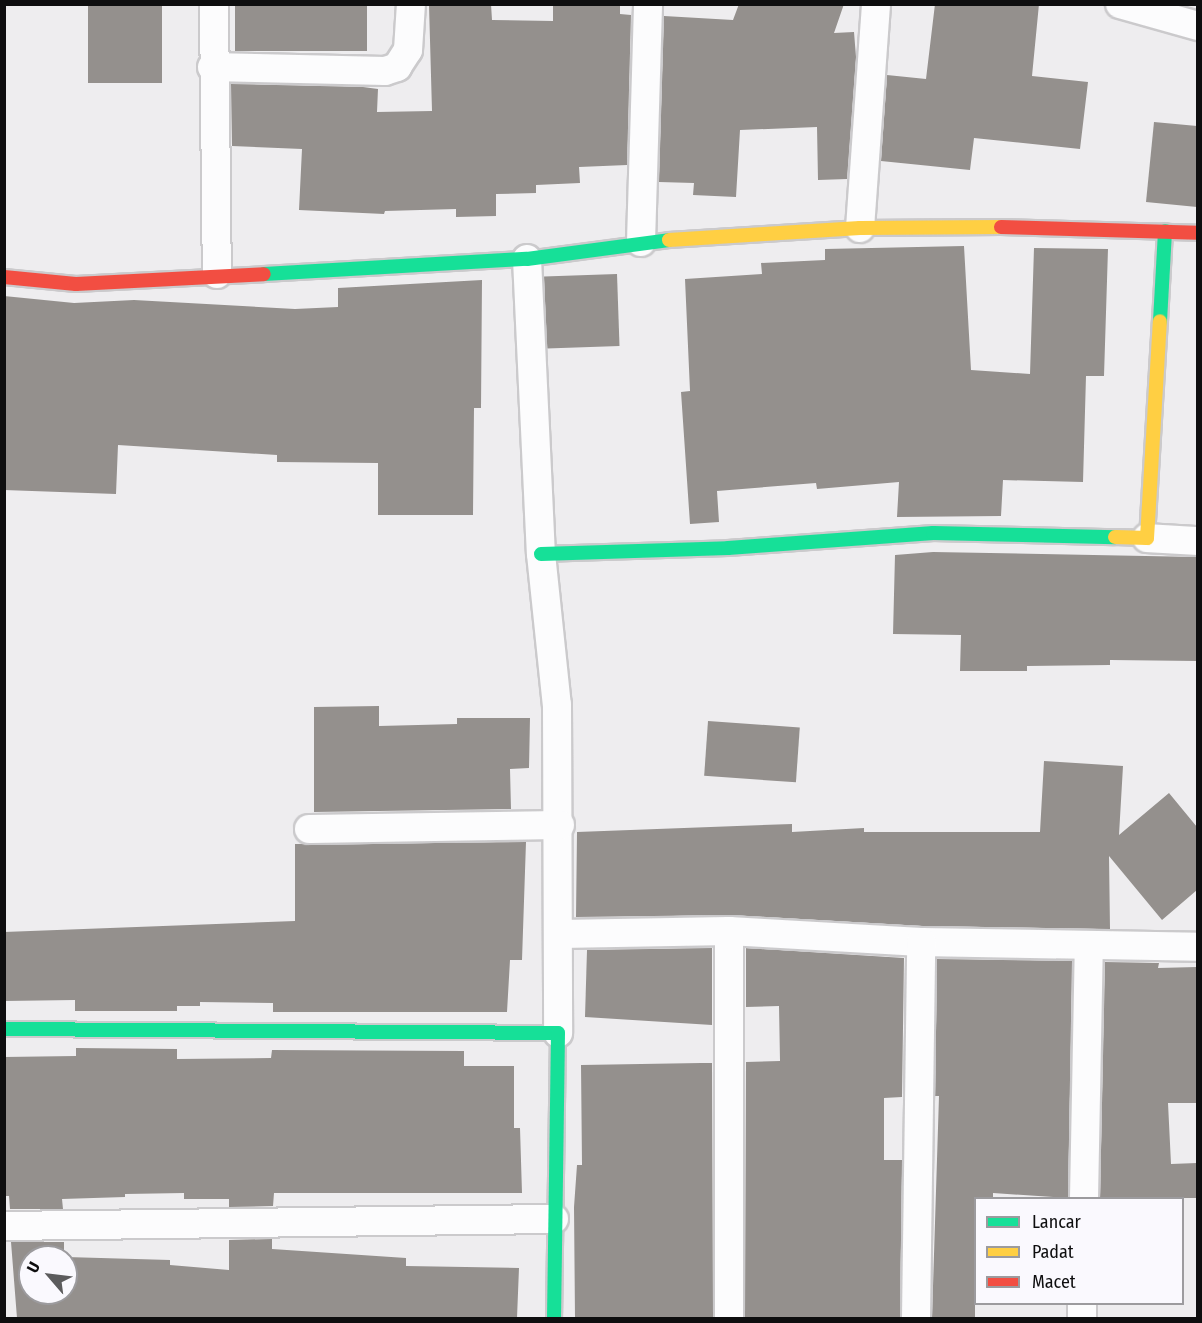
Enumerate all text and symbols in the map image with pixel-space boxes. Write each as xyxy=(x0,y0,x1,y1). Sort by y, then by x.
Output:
legend xyxy=(974,1197,1184,1305)
text: Lancar xyxy=(1032,1211,1081,1233)
text: Padat xyxy=(1032,1241,1074,1263)
north arrow xyxy=(18,1245,78,1305)
text: U xyxy=(23,1259,44,1276)
text: Macet xyxy=(1032,1271,1076,1293)

